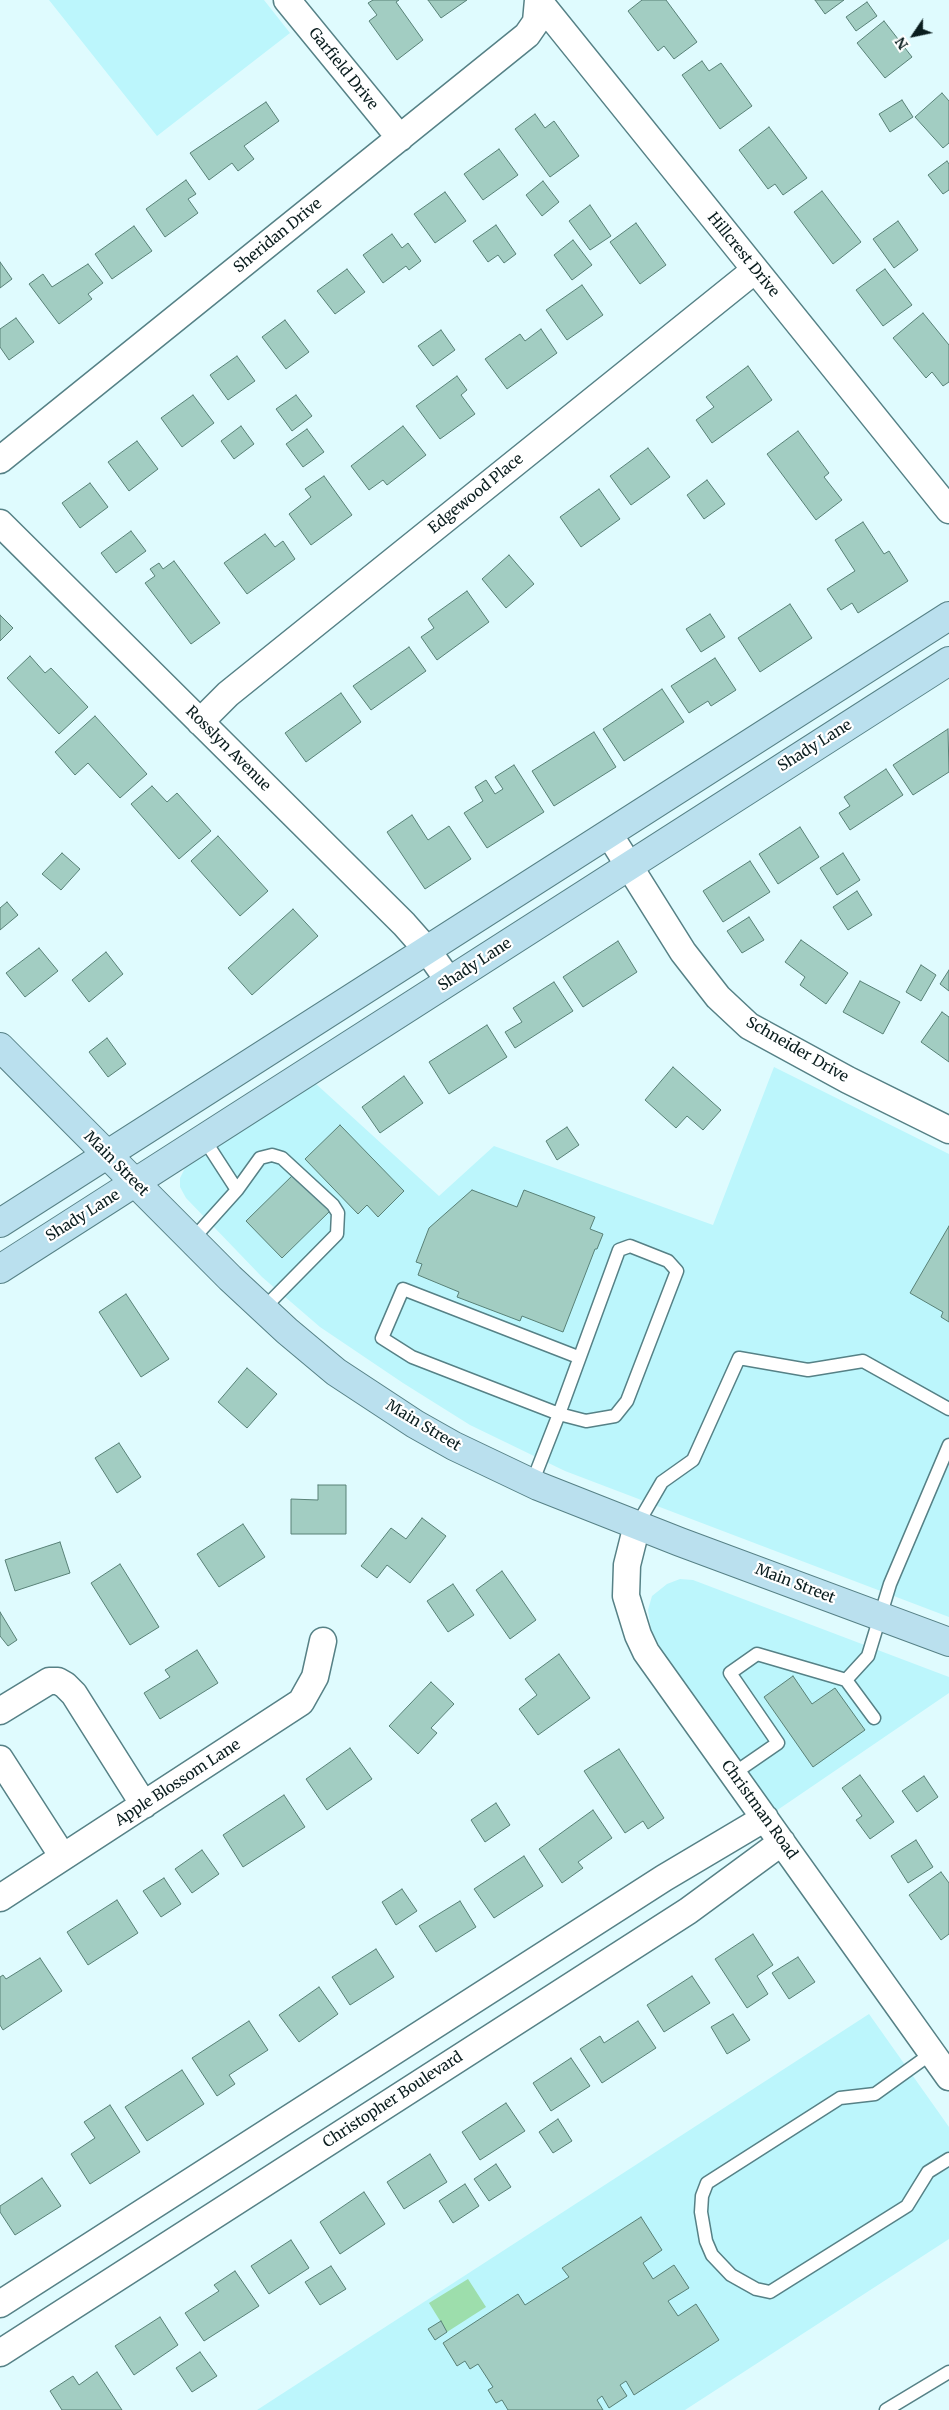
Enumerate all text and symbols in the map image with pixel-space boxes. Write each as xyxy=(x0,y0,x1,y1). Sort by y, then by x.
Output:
north arrow xyxy=(889,10,939,60)
street label: Garfield Drive xyxy=(304,24,382,114)
text: N xyxy=(891,34,912,53)
street label: Sheridan Drive xyxy=(230,195,326,277)
street label: Hillcrest Drive xyxy=(703,209,783,301)
street label: Edgewood Place xyxy=(425,450,527,538)
street label: Rosslyn Avenue xyxy=(182,703,274,795)
street label: Shady Lane xyxy=(775,716,855,776)
street label: Shady Lane xyxy=(435,935,515,995)
street label: Schneider Drive xyxy=(743,1013,851,1087)
street label: Main Street xyxy=(80,1128,152,1200)
street label: Shady Lane xyxy=(43,1186,123,1246)
street label: Main Street xyxy=(382,1397,464,1455)
street label: Main Street xyxy=(752,1561,838,1607)
street label: Apple Blossom Lane xyxy=(112,1736,244,1830)
street label: Christman Road xyxy=(717,1757,801,1863)
street label: Christopher Boulevard xyxy=(320,2048,466,2152)

